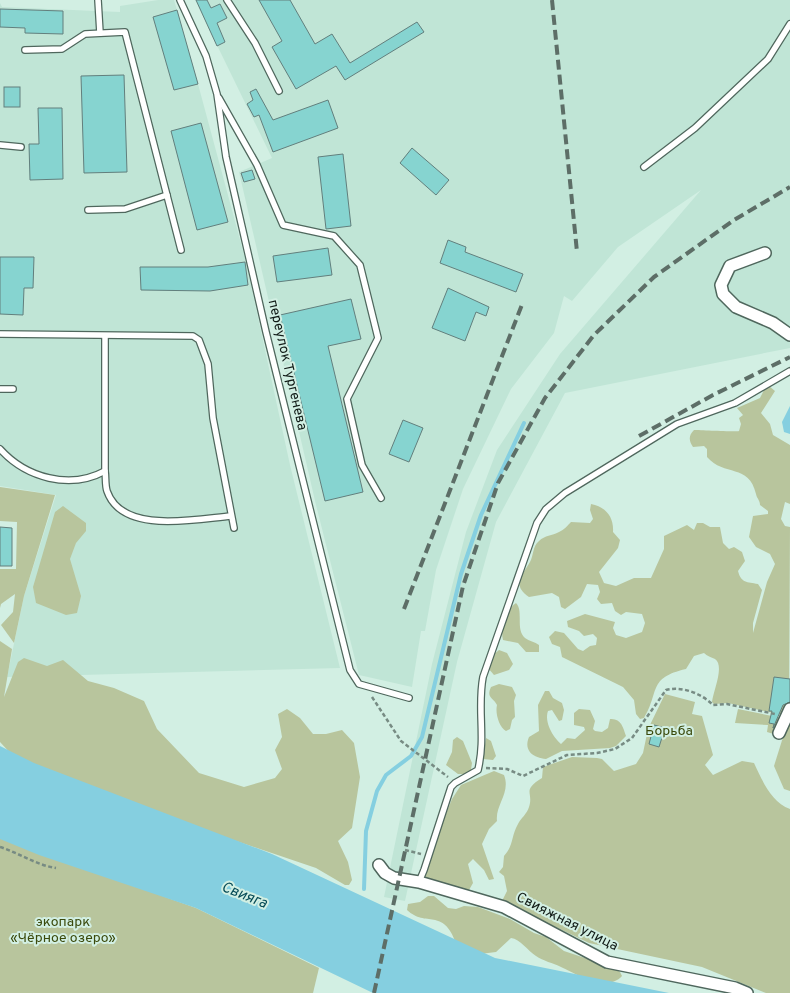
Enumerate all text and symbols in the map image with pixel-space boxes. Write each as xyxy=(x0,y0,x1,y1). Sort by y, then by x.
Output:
street label: переулок Тургенева xyxy=(264,298,310,432)
park label: Борьба xyxy=(645,723,693,740)
water label: Свияга xyxy=(218,878,270,914)
street label: Свияжная улица xyxy=(513,889,621,955)
park label: экопарк «Чёрное озеро» xyxy=(10,914,116,947)

